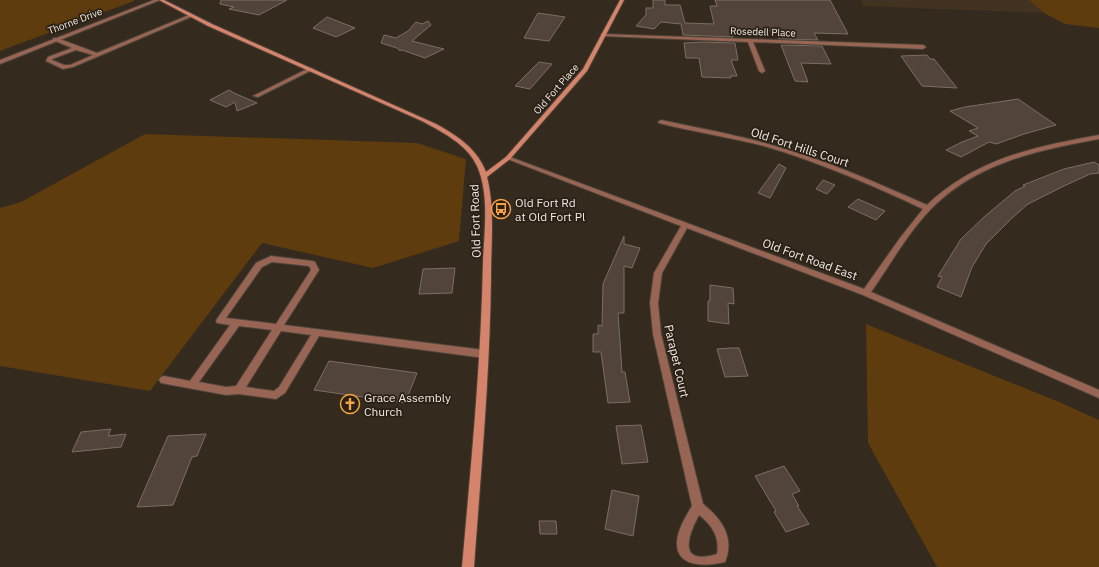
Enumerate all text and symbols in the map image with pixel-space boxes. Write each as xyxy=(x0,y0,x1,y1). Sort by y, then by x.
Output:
street label: Thorne Drive xyxy=(46,4,105,37)
street label: Rosedell Place xyxy=(730,24,797,40)
street label: Old Fort Place xyxy=(530,61,582,117)
street label: Old Fort Hills Court xyxy=(749,124,851,170)
street label: Old Fort Road xyxy=(466,184,484,258)
place label: Old Fort Rd at Old Fort Pl xyxy=(515,195,585,224)
bus stop icon: Old Fort Rd at Old Fort Pl xyxy=(490,198,512,220)
street label: Old Fort Road East xyxy=(760,235,860,283)
street label: Parapet Court xyxy=(661,323,693,399)
place label: Grace Assembly Church xyxy=(364,390,451,419)
church icon: Grace Assembly Church xyxy=(339,393,361,415)

